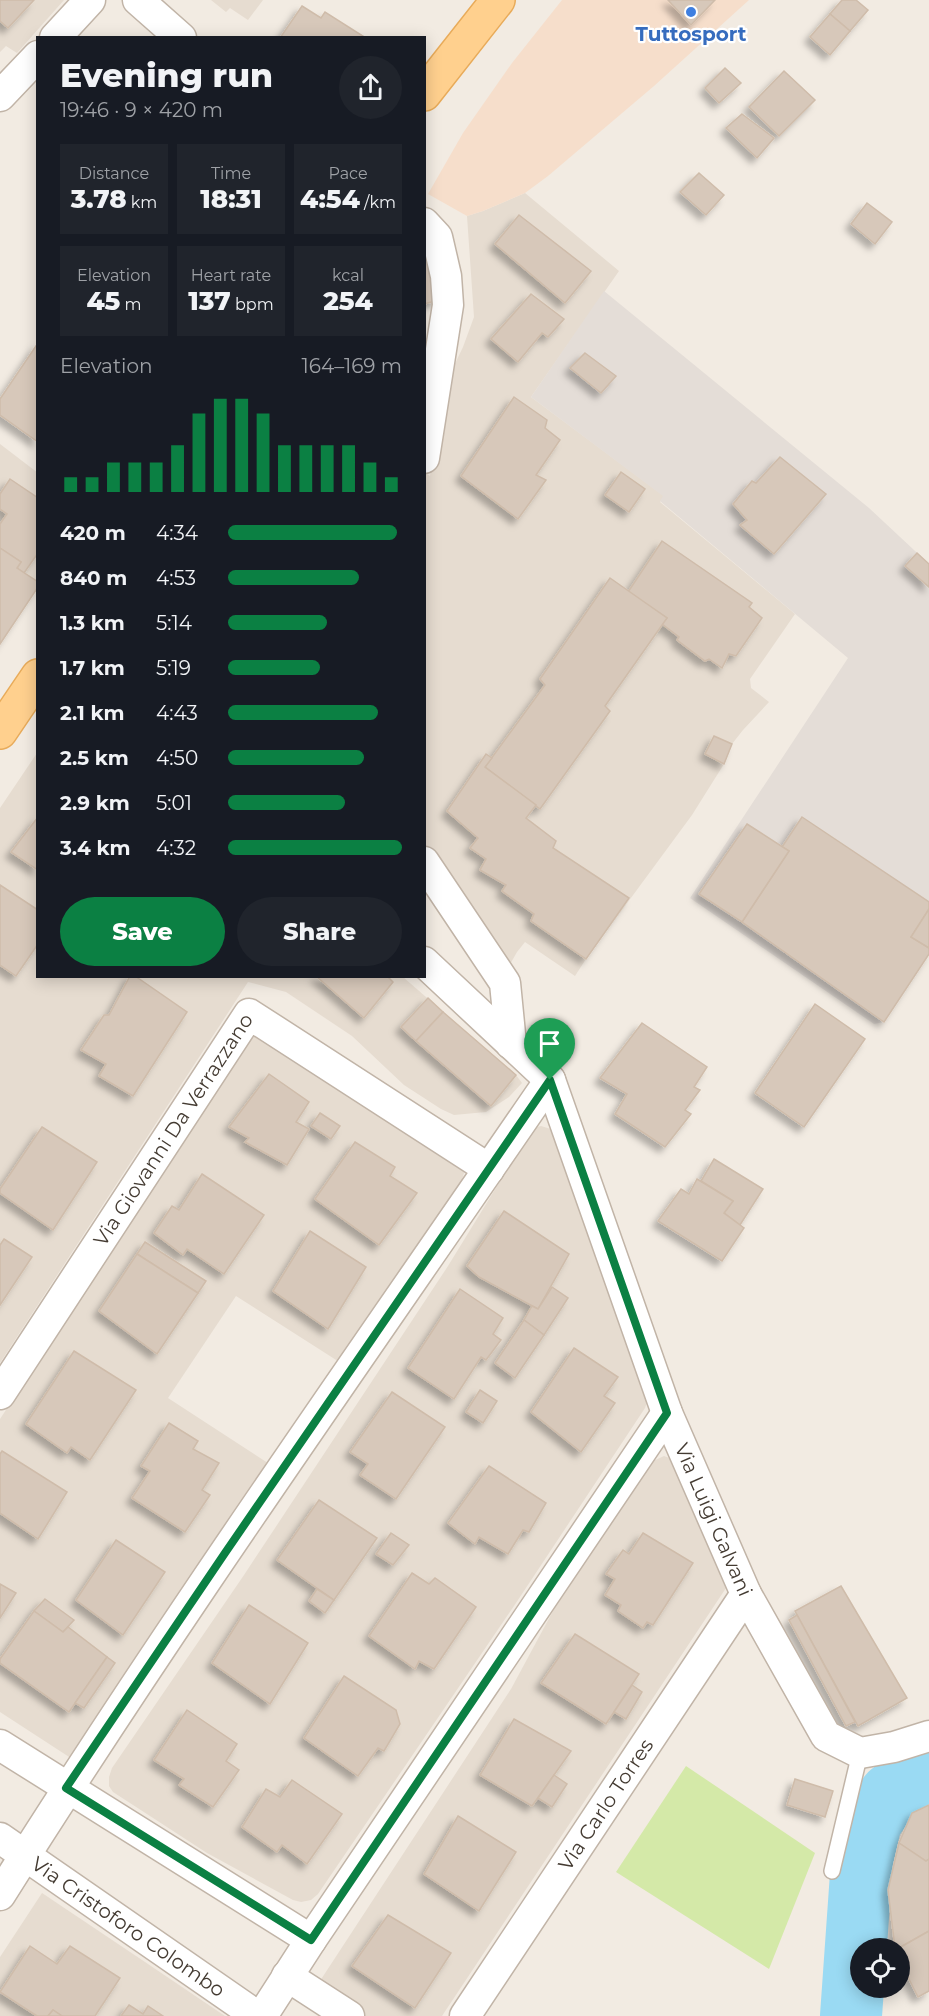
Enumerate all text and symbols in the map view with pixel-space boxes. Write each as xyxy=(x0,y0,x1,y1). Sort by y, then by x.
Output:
marker: Tuttosport xyxy=(684,5,698,19)
place label: Tuttosport xyxy=(636,22,747,46)
text: Evening run xyxy=(60,55,273,95)
button: share xyxy=(339,56,402,119)
text: 19:46 · 9 × 420 m xyxy=(60,98,223,122)
text: Distance xyxy=(79,164,149,183)
text: Time xyxy=(211,164,251,183)
text: Pace xyxy=(328,164,368,183)
text: 3.78 xyxy=(71,183,127,215)
text: 18:31 xyxy=(200,183,262,215)
text: 4:54 xyxy=(300,183,360,215)
text: km xyxy=(127,193,157,212)
text: /km xyxy=(360,193,396,212)
text: Elevation xyxy=(77,266,151,285)
text: Heart rate xyxy=(191,266,271,285)
text: kcal xyxy=(332,266,364,285)
text: 45 xyxy=(86,285,120,317)
text: 137 xyxy=(188,285,231,317)
text: 254 xyxy=(323,285,373,317)
text: m xyxy=(120,295,142,314)
text: bpm xyxy=(231,295,274,314)
text: Elevation xyxy=(60,354,152,378)
text: 164–169 m xyxy=(301,354,402,378)
text: 420 m xyxy=(60,521,126,545)
text: 4:34 xyxy=(156,521,198,545)
text: 840 m xyxy=(60,566,127,590)
text: 4:53 xyxy=(156,566,196,590)
text: 1.3 km xyxy=(60,611,125,635)
text: 5:14 xyxy=(156,611,192,635)
text: 1.7 km xyxy=(60,656,125,680)
text: 5:19 xyxy=(156,656,191,680)
text: 2.1 km xyxy=(60,701,124,725)
text: 4:43 xyxy=(156,701,198,725)
text: 2.5 km xyxy=(60,746,129,770)
text: 4:50 xyxy=(156,746,198,770)
text: 2.9 km xyxy=(60,791,130,815)
text: 5:01 xyxy=(156,791,192,815)
text: 3.4 km xyxy=(60,836,131,860)
text: 4:32 xyxy=(156,836,196,860)
button: Save xyxy=(60,897,225,966)
button: Share xyxy=(237,897,402,966)
street label: Via Giovanni Da Verrazzano xyxy=(88,1009,258,1250)
pin xyxy=(524,1018,575,1080)
icon: arrive xyxy=(533,1027,566,1060)
street label: Via Luigi Galvani xyxy=(670,1439,758,1600)
street label: Via Carlo Torres xyxy=(553,1734,658,1875)
street label: Via Cristoforo Colombo xyxy=(27,1852,230,2002)
map controls xyxy=(850,1938,910,1998)
button: locate xyxy=(850,1938,910,1998)

